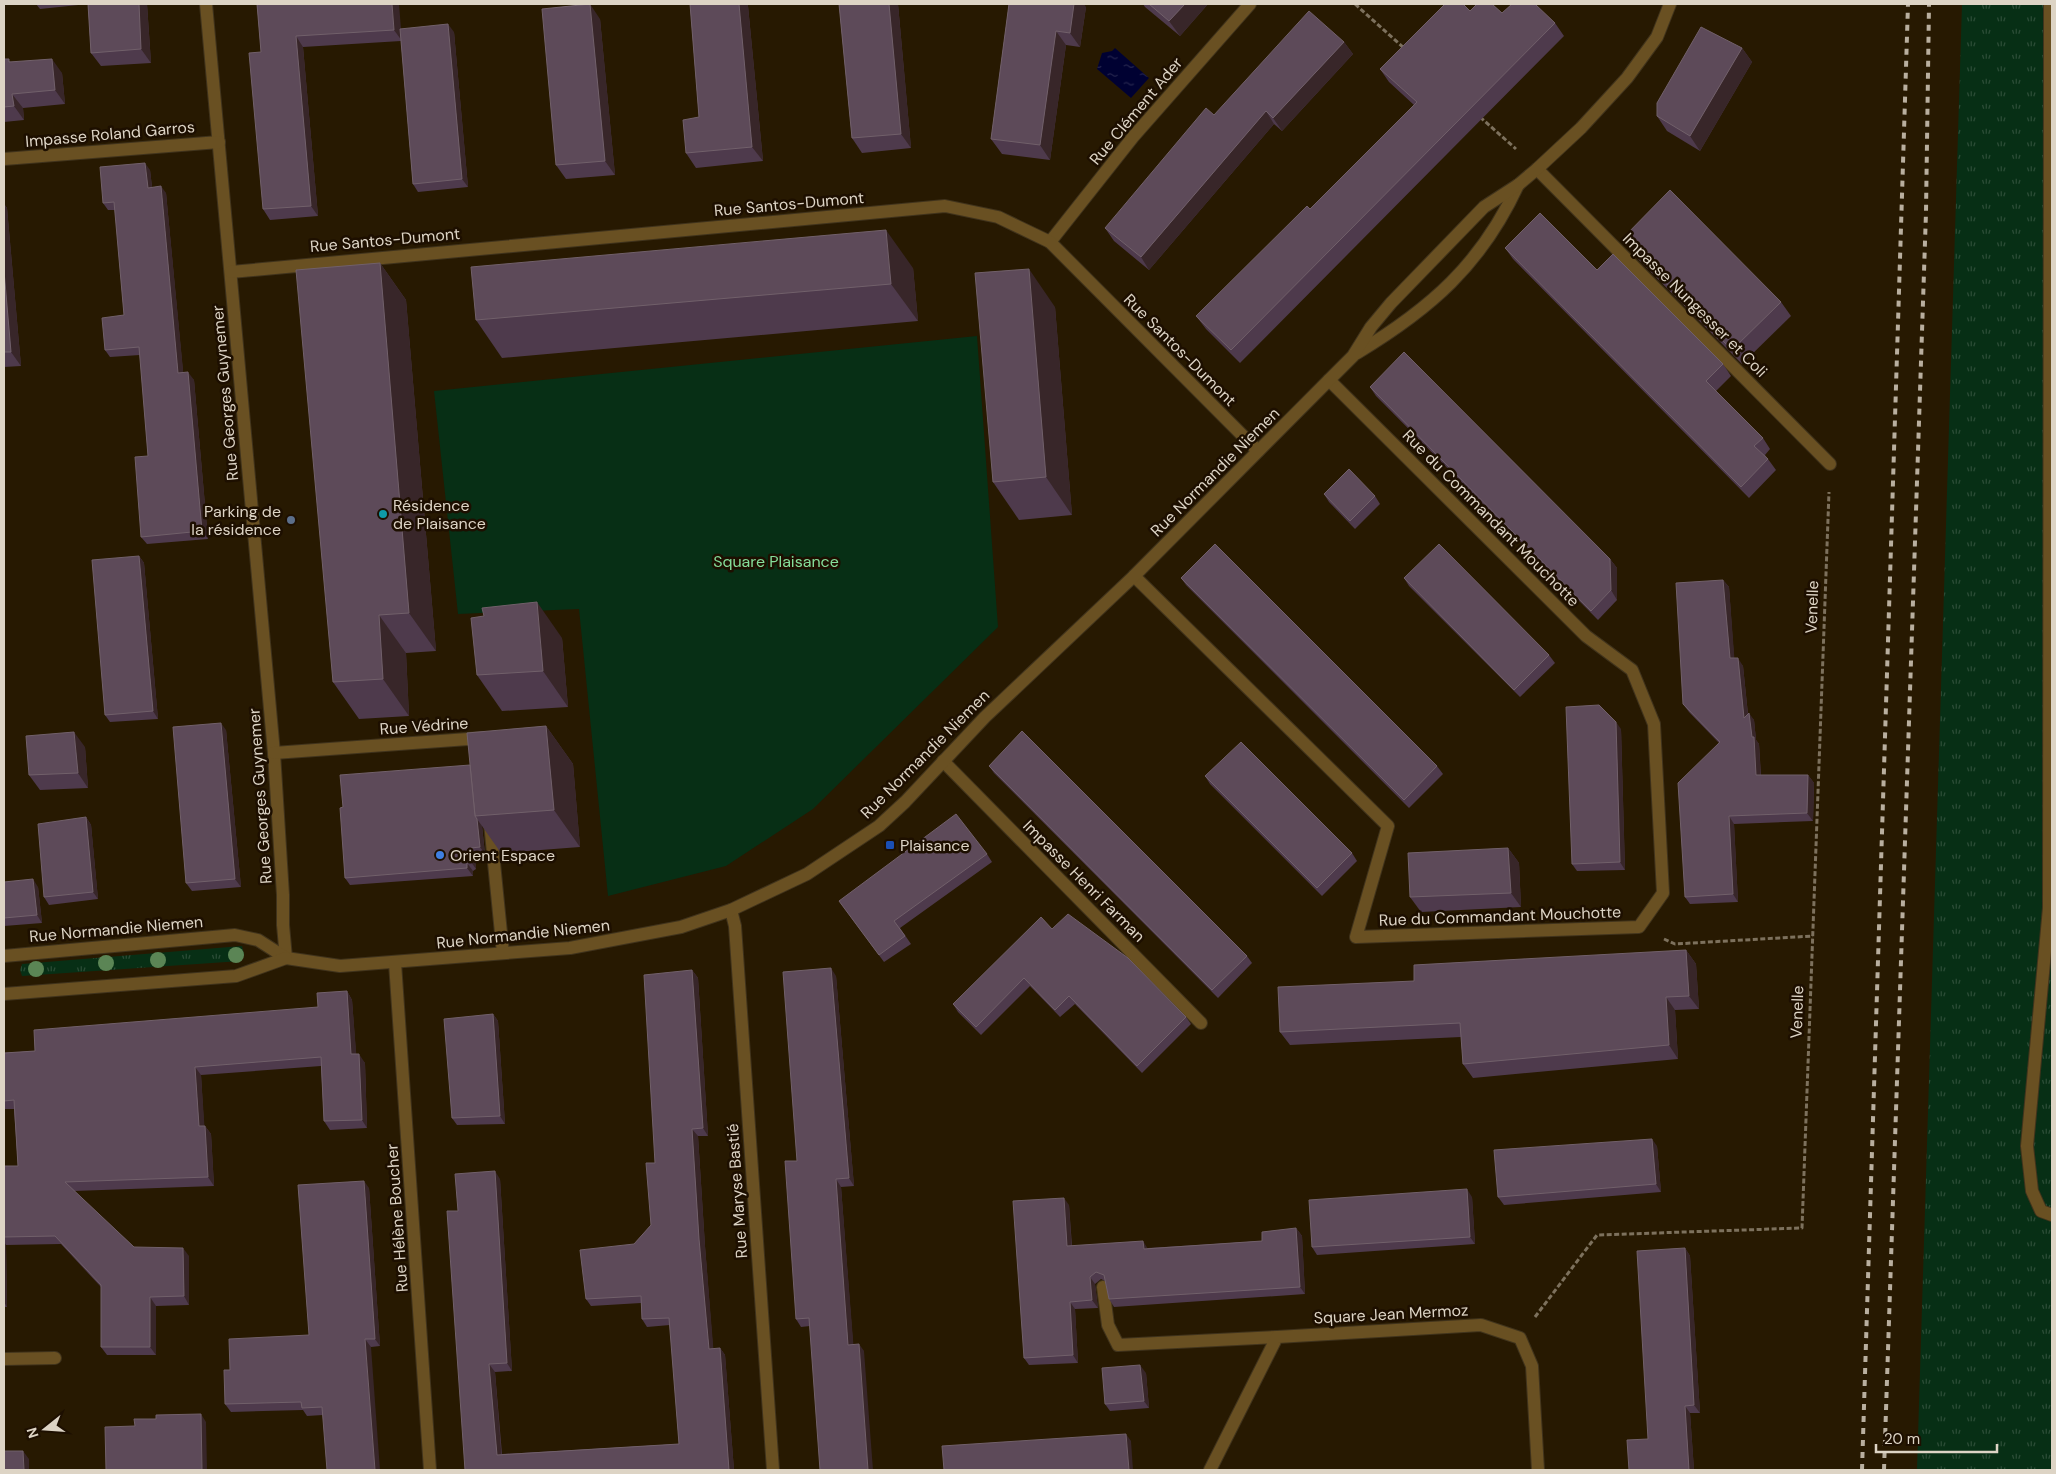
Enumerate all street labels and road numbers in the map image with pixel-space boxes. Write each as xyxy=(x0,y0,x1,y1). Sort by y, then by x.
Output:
street label: Rue Clément Ader xyxy=(1085,53,1187,169)
street label: Impasse Roland Garros xyxy=(24,116,196,152)
street label: Rue Santos-Dumont xyxy=(713,187,865,221)
street label: Rue Santos-Dumont xyxy=(309,223,461,257)
street label: Impasse Nungesser et Coli xyxy=(1618,228,1772,382)
street label: Rue Santos-Dumont xyxy=(1119,289,1241,411)
street label: Rue Georges Guynemer xyxy=(207,304,243,482)
street label: Rue Normandie Niemen xyxy=(1146,403,1284,541)
street label: Rue du Commandant Mouchotte xyxy=(1398,425,1584,611)
street label: Venelle xyxy=(1801,580,1823,634)
street label: Rue Normandie Niemen xyxy=(856,685,994,823)
street label: Rue Georges Guynemer xyxy=(243,707,277,885)
street label: Rue Védrine xyxy=(379,712,469,740)
street label: Impasse Henri Farman xyxy=(1019,816,1149,946)
street label: Rue du Commandant Mouchotte xyxy=(1379,901,1621,931)
street label: Rue Normandie Niemen xyxy=(28,911,204,947)
street label: Rue Normandie Niemen xyxy=(435,914,611,954)
street label: Venelle xyxy=(1786,985,1808,1039)
street label: Rue Maryse Bastié xyxy=(722,1123,752,1259)
street label: Rue Hélène Boucher xyxy=(381,1143,413,1293)
street label: Square Jean Mermoz xyxy=(1313,1299,1469,1329)

